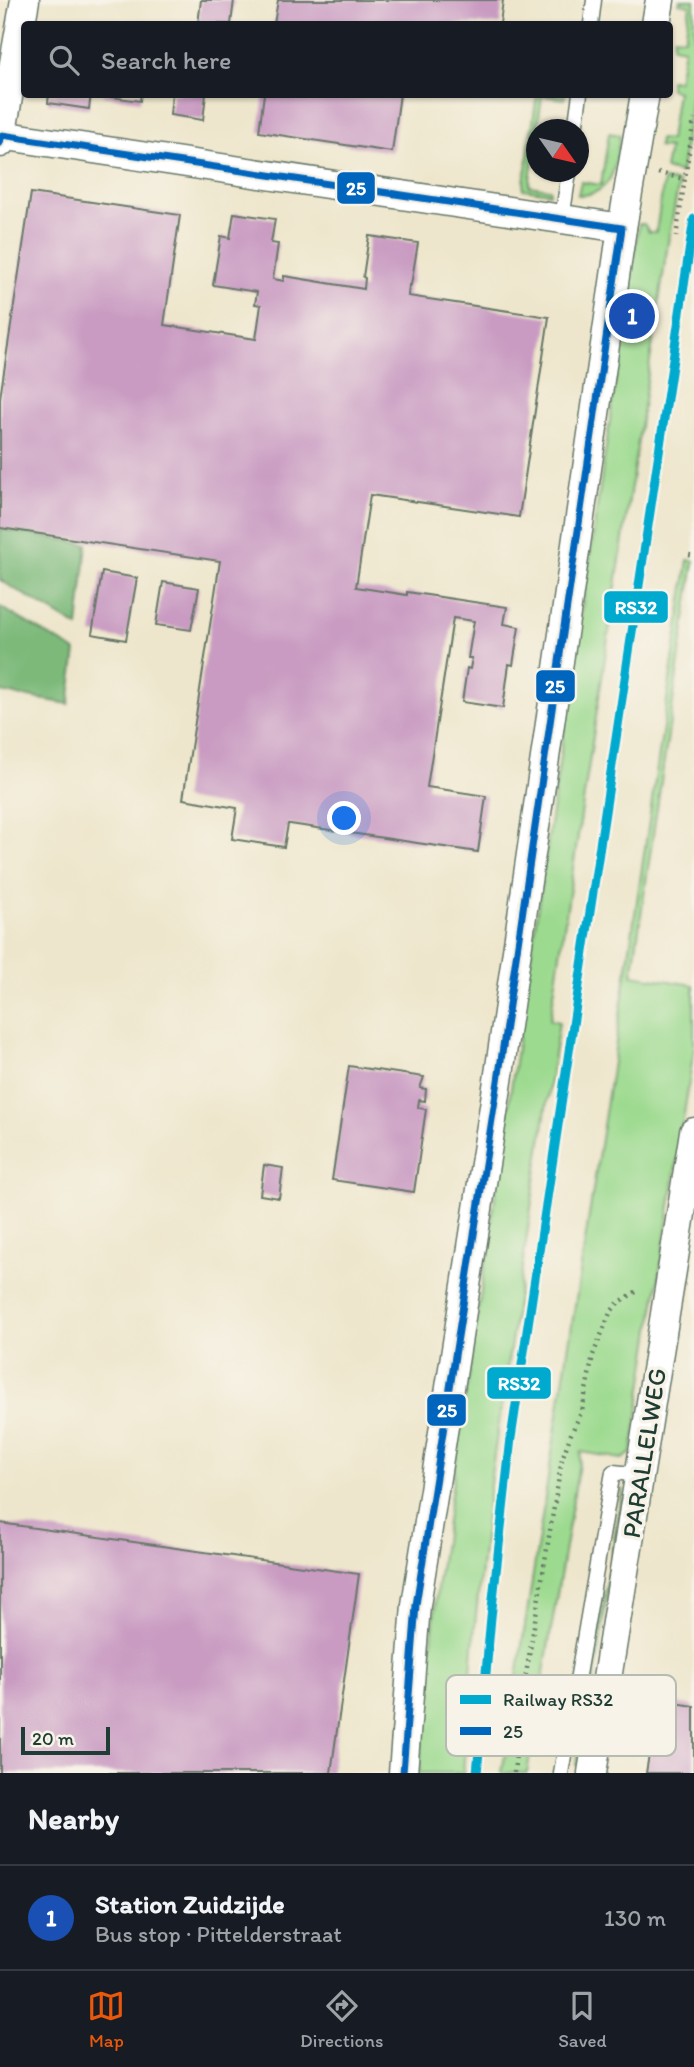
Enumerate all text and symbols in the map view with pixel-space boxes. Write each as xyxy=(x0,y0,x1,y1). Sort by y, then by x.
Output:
search box xyxy=(21,21,673,98)
icon: search xyxy=(45,41,83,79)
text: Search here xyxy=(101,44,231,76)
north arrow xyxy=(526,119,589,182)
line badge: 25 xyxy=(336,171,376,205)
text: 25 xyxy=(346,177,366,200)
pin: 1 xyxy=(609,290,655,342)
line badge: RS32 xyxy=(603,590,669,624)
text: RS32 xyxy=(615,596,657,619)
line badge: 25 xyxy=(535,669,576,703)
text: 25 xyxy=(545,675,565,698)
your location xyxy=(327,801,361,835)
line badge: RS32 xyxy=(486,1366,552,1400)
street label: PARALLELWEG xyxy=(615,1366,673,1540)
text: RS32 xyxy=(498,1372,540,1395)
line badge: 25 xyxy=(426,1393,467,1427)
text: 25 xyxy=(437,1399,457,1422)
legend xyxy=(446,1675,676,1756)
text: Railway RS32 xyxy=(503,1688,613,1711)
text: 25 xyxy=(503,1720,523,1743)
scale bar xyxy=(21,1724,110,1756)
text: 20 m xyxy=(32,1727,74,1750)
text: Nearby xyxy=(28,1800,119,1837)
text: Station Zuidzijde xyxy=(95,1888,285,1920)
text: 1 xyxy=(46,1904,56,1932)
text: 130 m xyxy=(604,1904,666,1932)
text: Bus stop · Pittelderstraat xyxy=(95,1920,342,1948)
tab: Map xyxy=(87,1987,125,2052)
tab: Directions xyxy=(300,1987,384,2052)
tab: Saved xyxy=(558,1987,607,2052)

